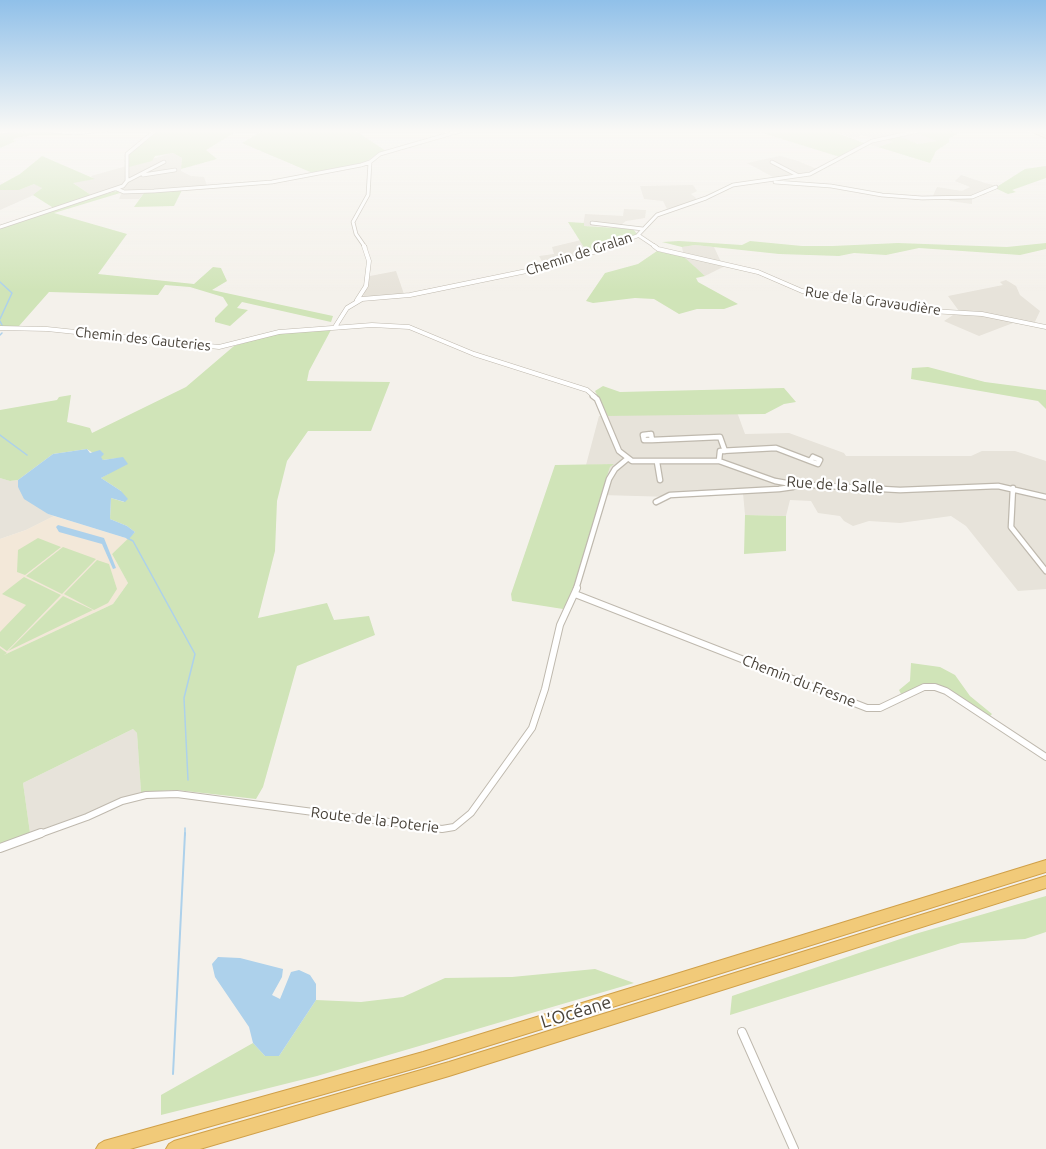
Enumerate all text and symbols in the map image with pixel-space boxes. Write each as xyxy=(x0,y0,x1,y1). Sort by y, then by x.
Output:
street label: Chemin de Gralan xyxy=(524,229,634,279)
street label: Rue de la Gravaudière xyxy=(804,283,942,319)
street label: Chemin des Gauteries xyxy=(74,324,212,354)
street label: Rue de la Salle xyxy=(786,473,884,497)
street label: Chemin du Fresne xyxy=(740,651,858,711)
street label: Route de la Poterie xyxy=(310,803,440,837)
street label: L’Océane xyxy=(538,991,614,1033)

